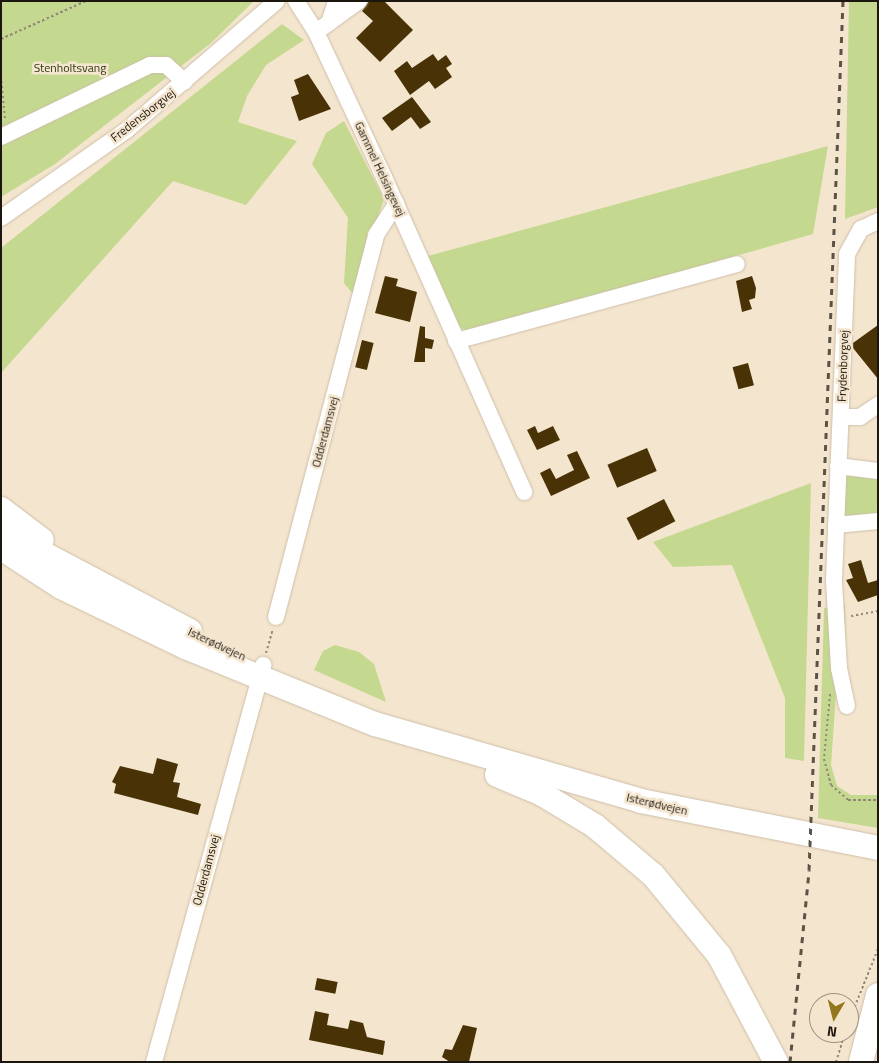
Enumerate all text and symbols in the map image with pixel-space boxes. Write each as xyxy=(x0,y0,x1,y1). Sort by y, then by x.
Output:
park label: Stenholtsvang xyxy=(34,61,106,75)
street label: Fredensborgvej xyxy=(108,85,178,145)
street label: Gammel Helsingevej xyxy=(352,119,408,219)
street label: Frydenborgvej xyxy=(835,330,851,402)
street label: Odderdamsvej xyxy=(309,395,341,469)
street label: Isterødvejen xyxy=(186,624,248,664)
street label: Isterødvejen xyxy=(625,790,689,818)
street label: Odderdamsvej xyxy=(190,833,222,907)
north arrow xyxy=(809,993,859,1043)
text: N xyxy=(826,1021,838,1043)

